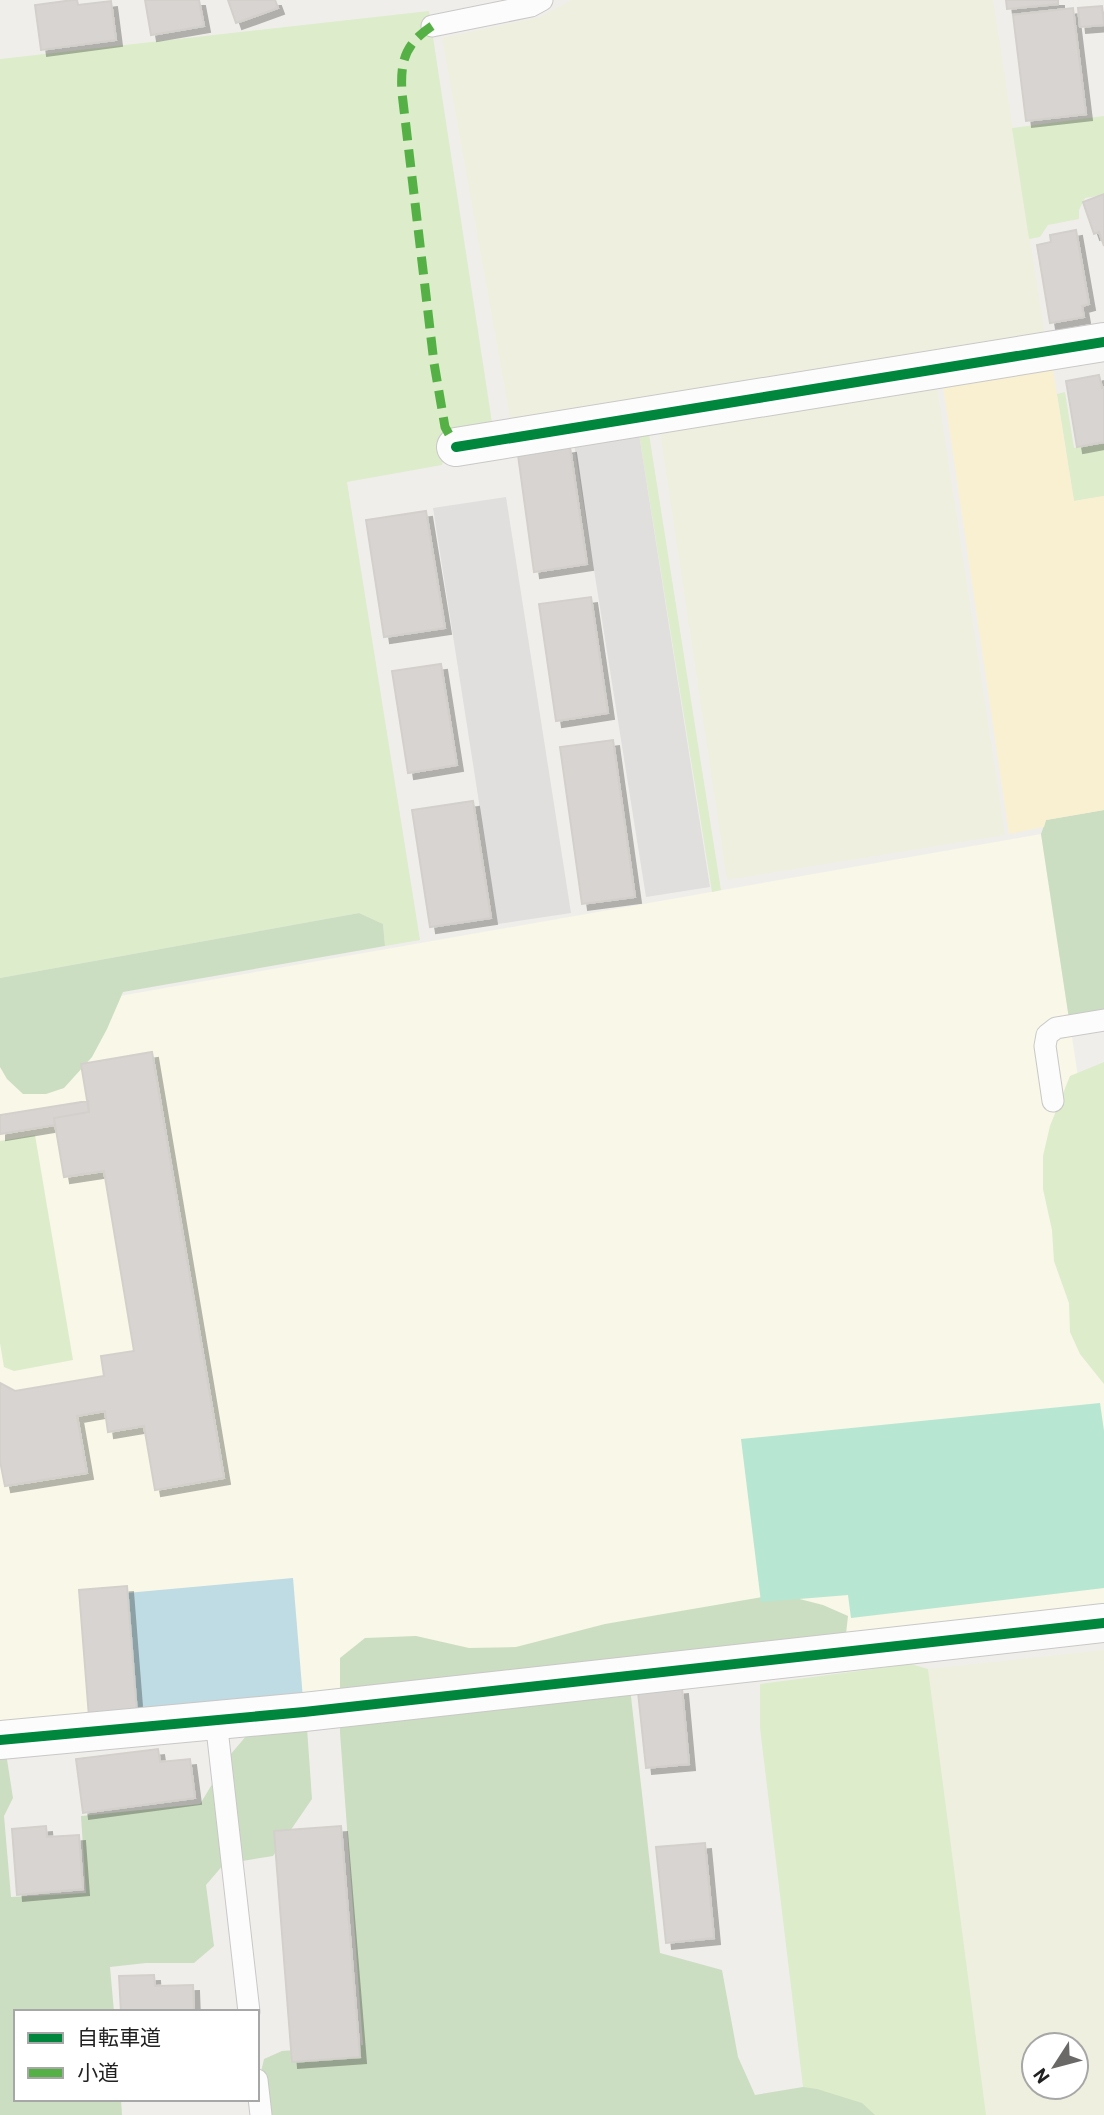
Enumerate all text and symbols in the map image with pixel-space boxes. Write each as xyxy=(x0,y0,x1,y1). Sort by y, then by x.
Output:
legend xyxy=(14,2010,259,2101)
text: 自転車道 xyxy=(77,2024,161,2049)
north arrow xyxy=(1020,2031,1090,2101)
text: 小道 xyxy=(77,2059,119,2084)
text: N xyxy=(1028,2064,1054,2088)

